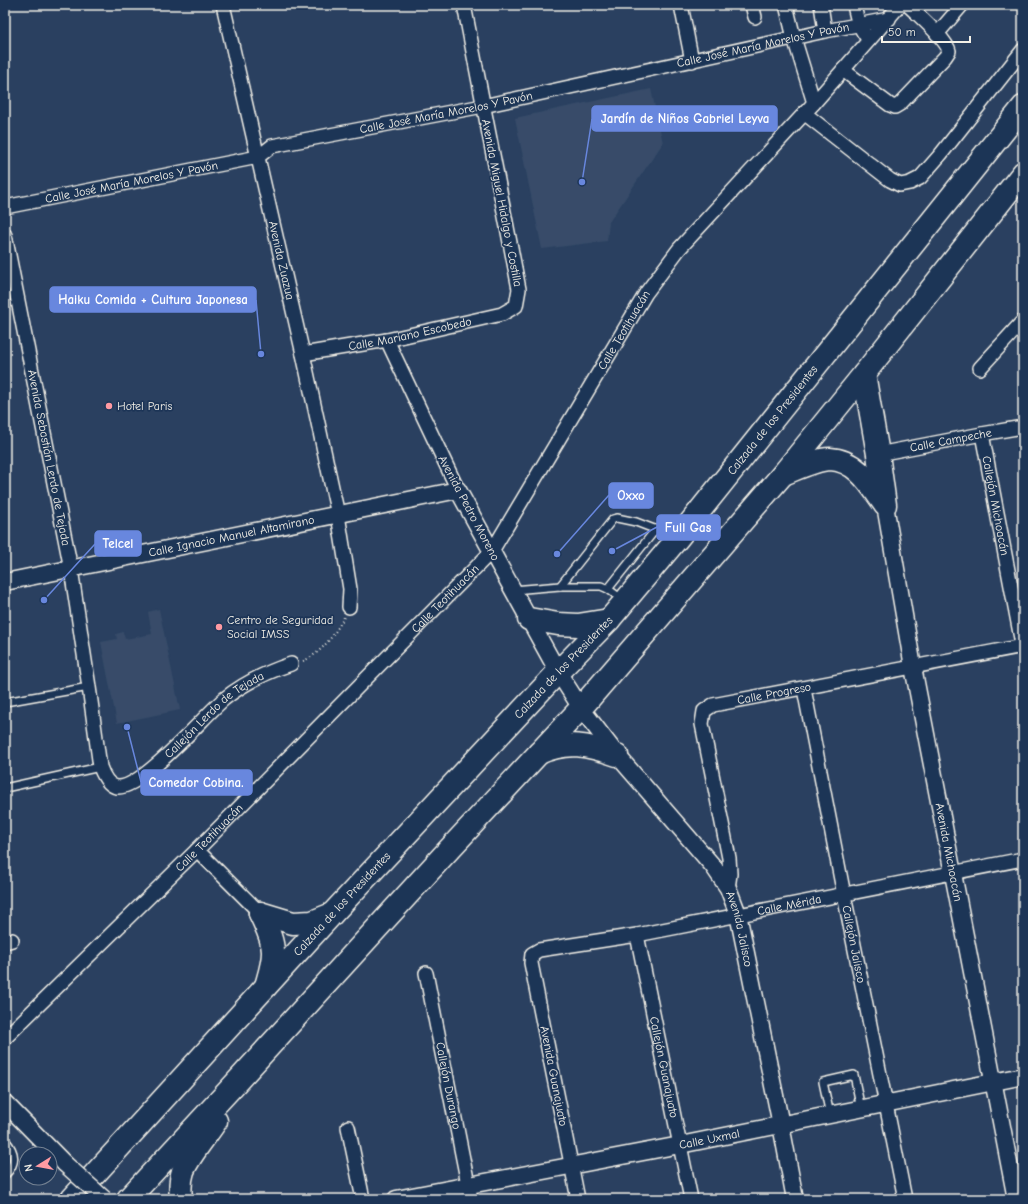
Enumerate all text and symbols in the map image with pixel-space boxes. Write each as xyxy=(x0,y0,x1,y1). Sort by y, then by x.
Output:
scale bar xyxy=(882,18,970,44)
street label: Calle José María Morelos Y Pavón xyxy=(675,20,850,70)
text: 50 m xyxy=(888,25,916,39)
street label: Calle José María Morelos Y Pavón xyxy=(358,88,534,136)
callout: Jardín de Niños Gabriel Leyva xyxy=(592,106,777,131)
text: Jardín de Niños Gabriel Leyva xyxy=(601,111,769,126)
street label: Avenida Miguel Hidalgo y Costilla xyxy=(479,118,525,288)
street label: Calle José María Morelos Y Pavón xyxy=(44,158,219,206)
street label: Avenida Zuazua xyxy=(266,220,297,301)
callout: Haiku Comida + Cultura Japonesa xyxy=(50,287,256,312)
street label: Calle Teotihuacán xyxy=(595,288,653,372)
text: Haiku Comida + Cultura Japonesa xyxy=(58,292,248,307)
street label: Calle Mariano Escobedo xyxy=(348,314,473,353)
street label: Calzada de los Presidentes xyxy=(724,362,821,478)
street label: Avenida Sebastián Lerdo de Tejada xyxy=(25,368,73,547)
place label: Hotel Paris xyxy=(117,399,173,413)
marker: Hotel Paris xyxy=(104,401,114,411)
street label: Calle Campeche xyxy=(909,425,993,455)
street label: Avenida Pedro Moreno xyxy=(435,453,503,563)
street label: Callejón Michoacán xyxy=(979,455,1012,557)
callout: Oxxo xyxy=(609,483,653,508)
text: Oxxo xyxy=(617,488,645,503)
street label: Calle Ignacio Manuel Altamirano xyxy=(147,512,315,560)
callout: Full Gas xyxy=(657,515,720,540)
text: Full Gas xyxy=(665,520,712,535)
callout: Telcel xyxy=(95,531,141,556)
text: Telcel xyxy=(103,536,133,551)
street label: Calle Teotihuacán xyxy=(409,562,482,635)
place label: Centro de Seguridad Social IMSS xyxy=(227,613,333,641)
street label: Calzada de los Presidentes xyxy=(511,613,616,721)
marker: Centro de Seguridad Social IMSS xyxy=(214,622,224,632)
street label: Callejón Lerdo de Tejada xyxy=(161,669,266,761)
street label: Calle Progreso xyxy=(736,680,812,707)
callout: Comedor Cobina. xyxy=(141,770,252,795)
text: Comedor Cobina. xyxy=(148,775,244,790)
street label: Calle Teotihuacán xyxy=(172,801,246,874)
street label: Avenida Michoacán xyxy=(932,802,965,903)
street label: Calzada de los Presidentes xyxy=(290,849,393,959)
street label: Avenida Jalisco xyxy=(723,889,756,968)
street label: Calle Mérida xyxy=(756,892,822,918)
street label: Callejón Jalisco xyxy=(839,904,868,984)
street label: Callejón Guanajuato xyxy=(647,1015,681,1119)
street label: Avenida Guanajuato xyxy=(537,1025,571,1127)
street label: Callejón Durango xyxy=(433,1041,464,1131)
street label: Calle Uxmal xyxy=(678,1126,741,1152)
north arrow xyxy=(18,1146,58,1186)
text: N xyxy=(22,1163,36,1173)

